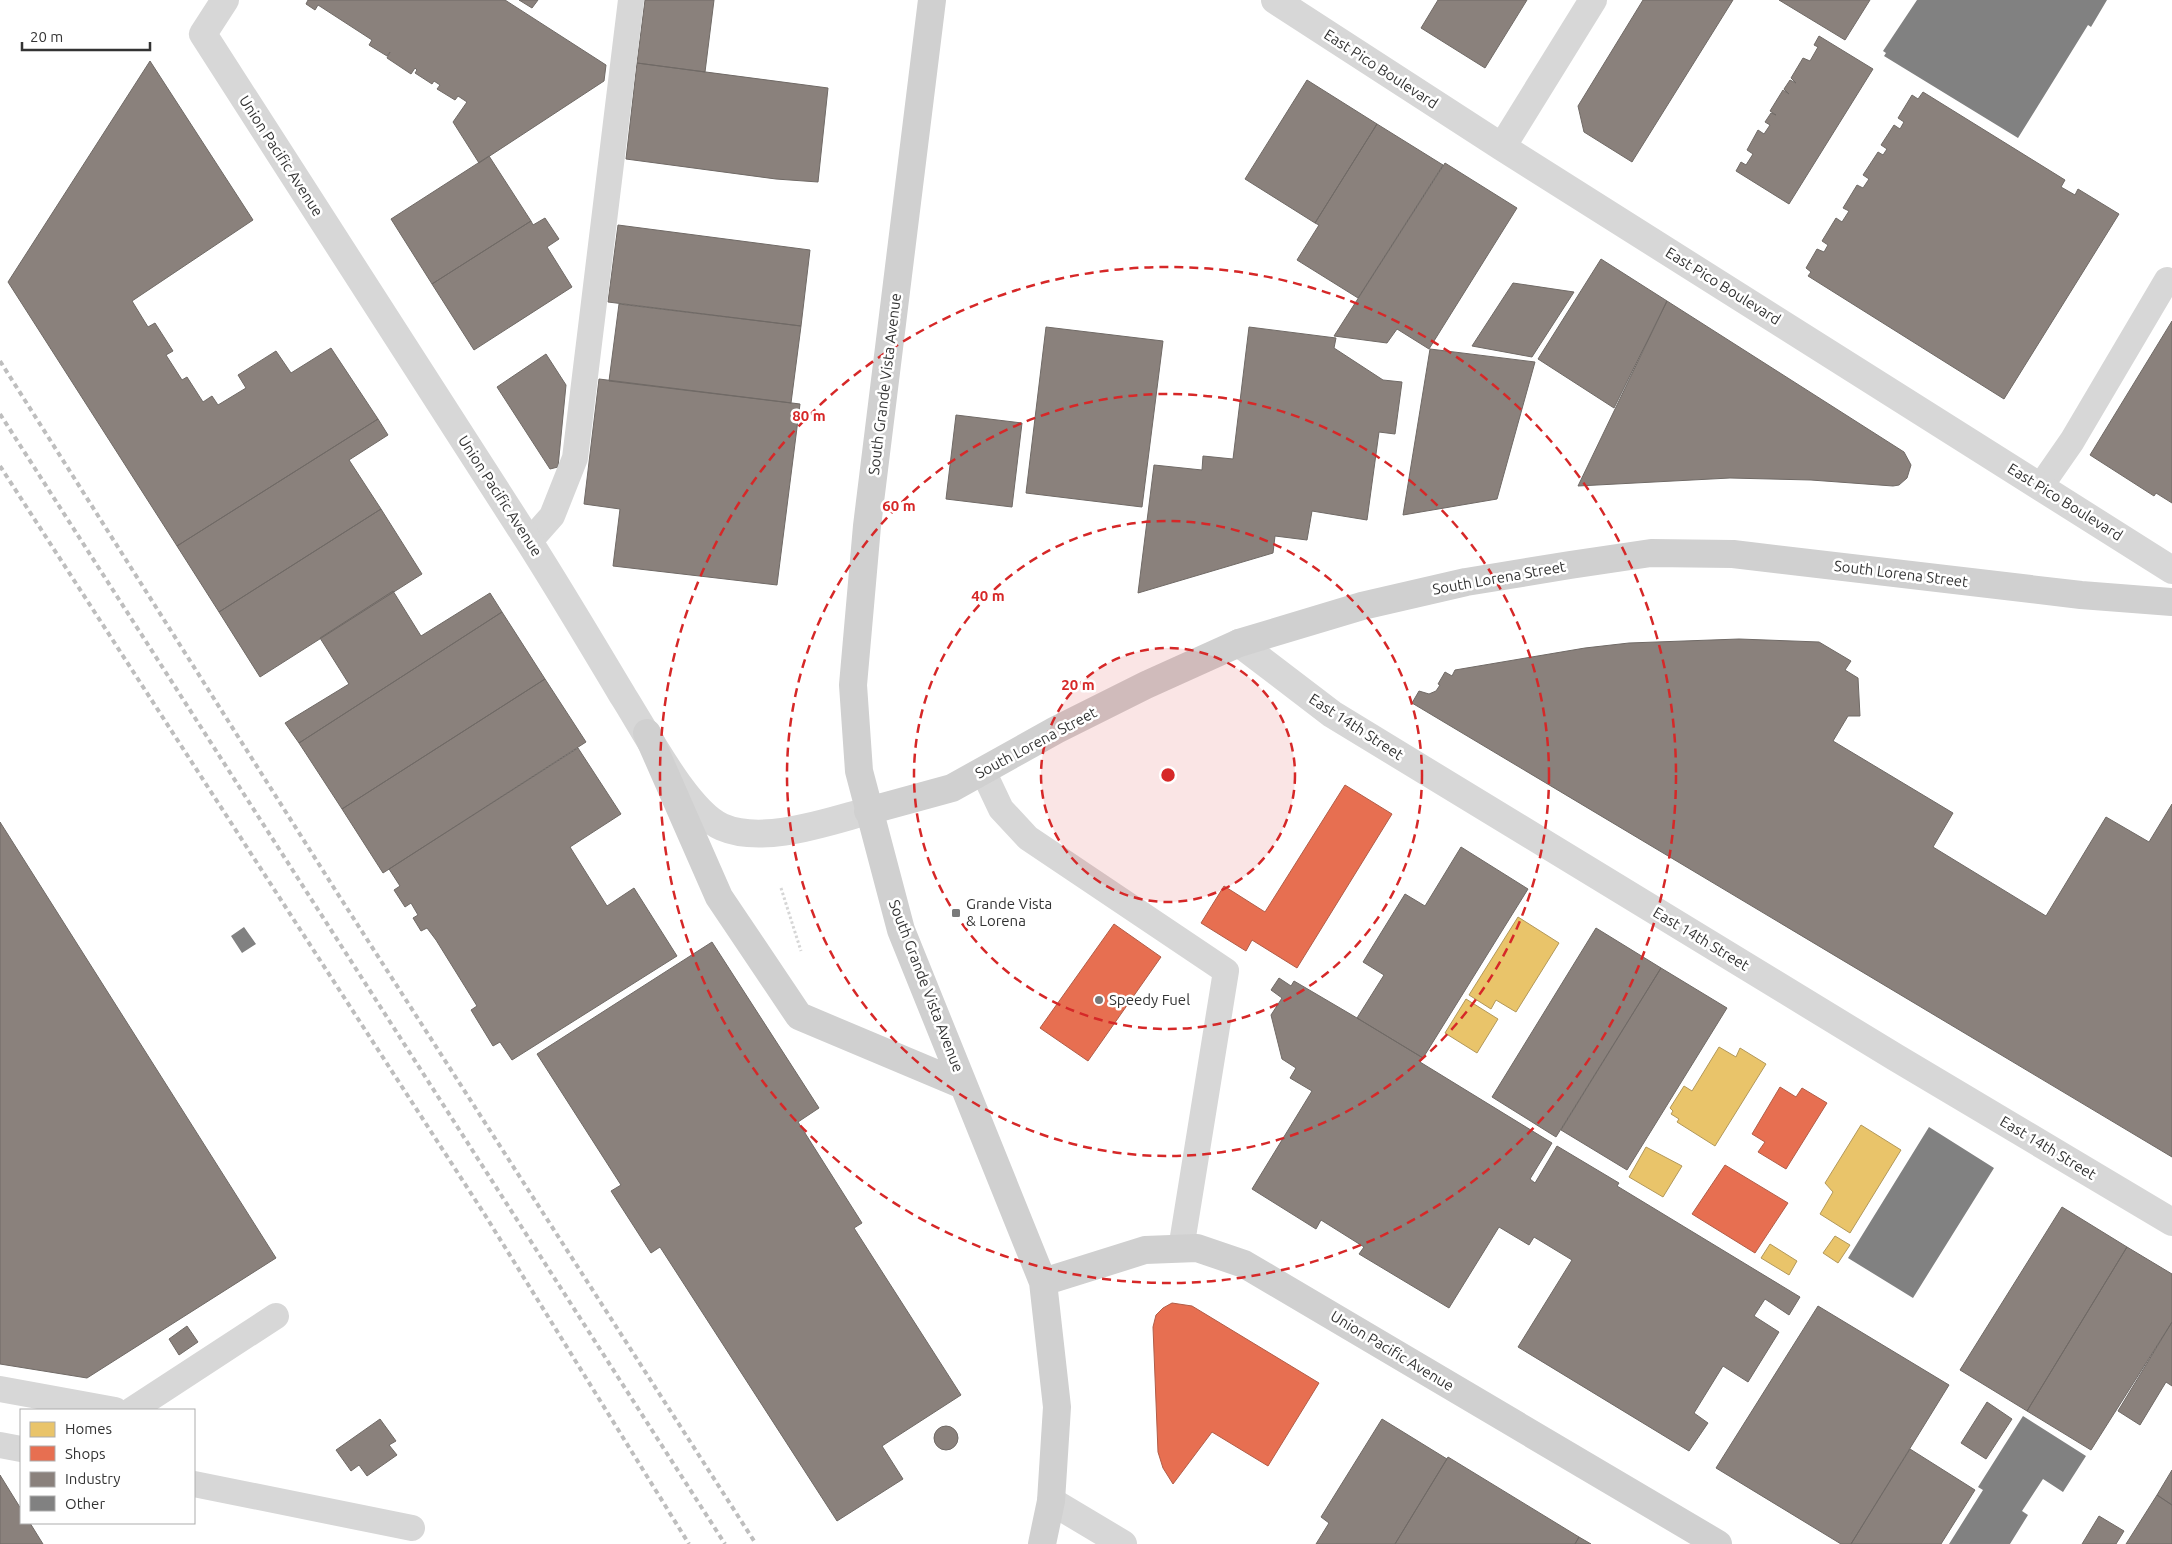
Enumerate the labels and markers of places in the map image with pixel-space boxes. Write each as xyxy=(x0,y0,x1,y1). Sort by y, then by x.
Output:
centre of rings xyxy=(1159,766,1177,784)
place label: Grande Vista & Lorena xyxy=(966,895,1052,929)
marker: Grande Vista & Lorena xyxy=(950,907,962,919)
place label: Speedy Fuel xyxy=(1109,991,1190,1008)
marker: Speedy Fuel xyxy=(1093,994,1105,1006)

